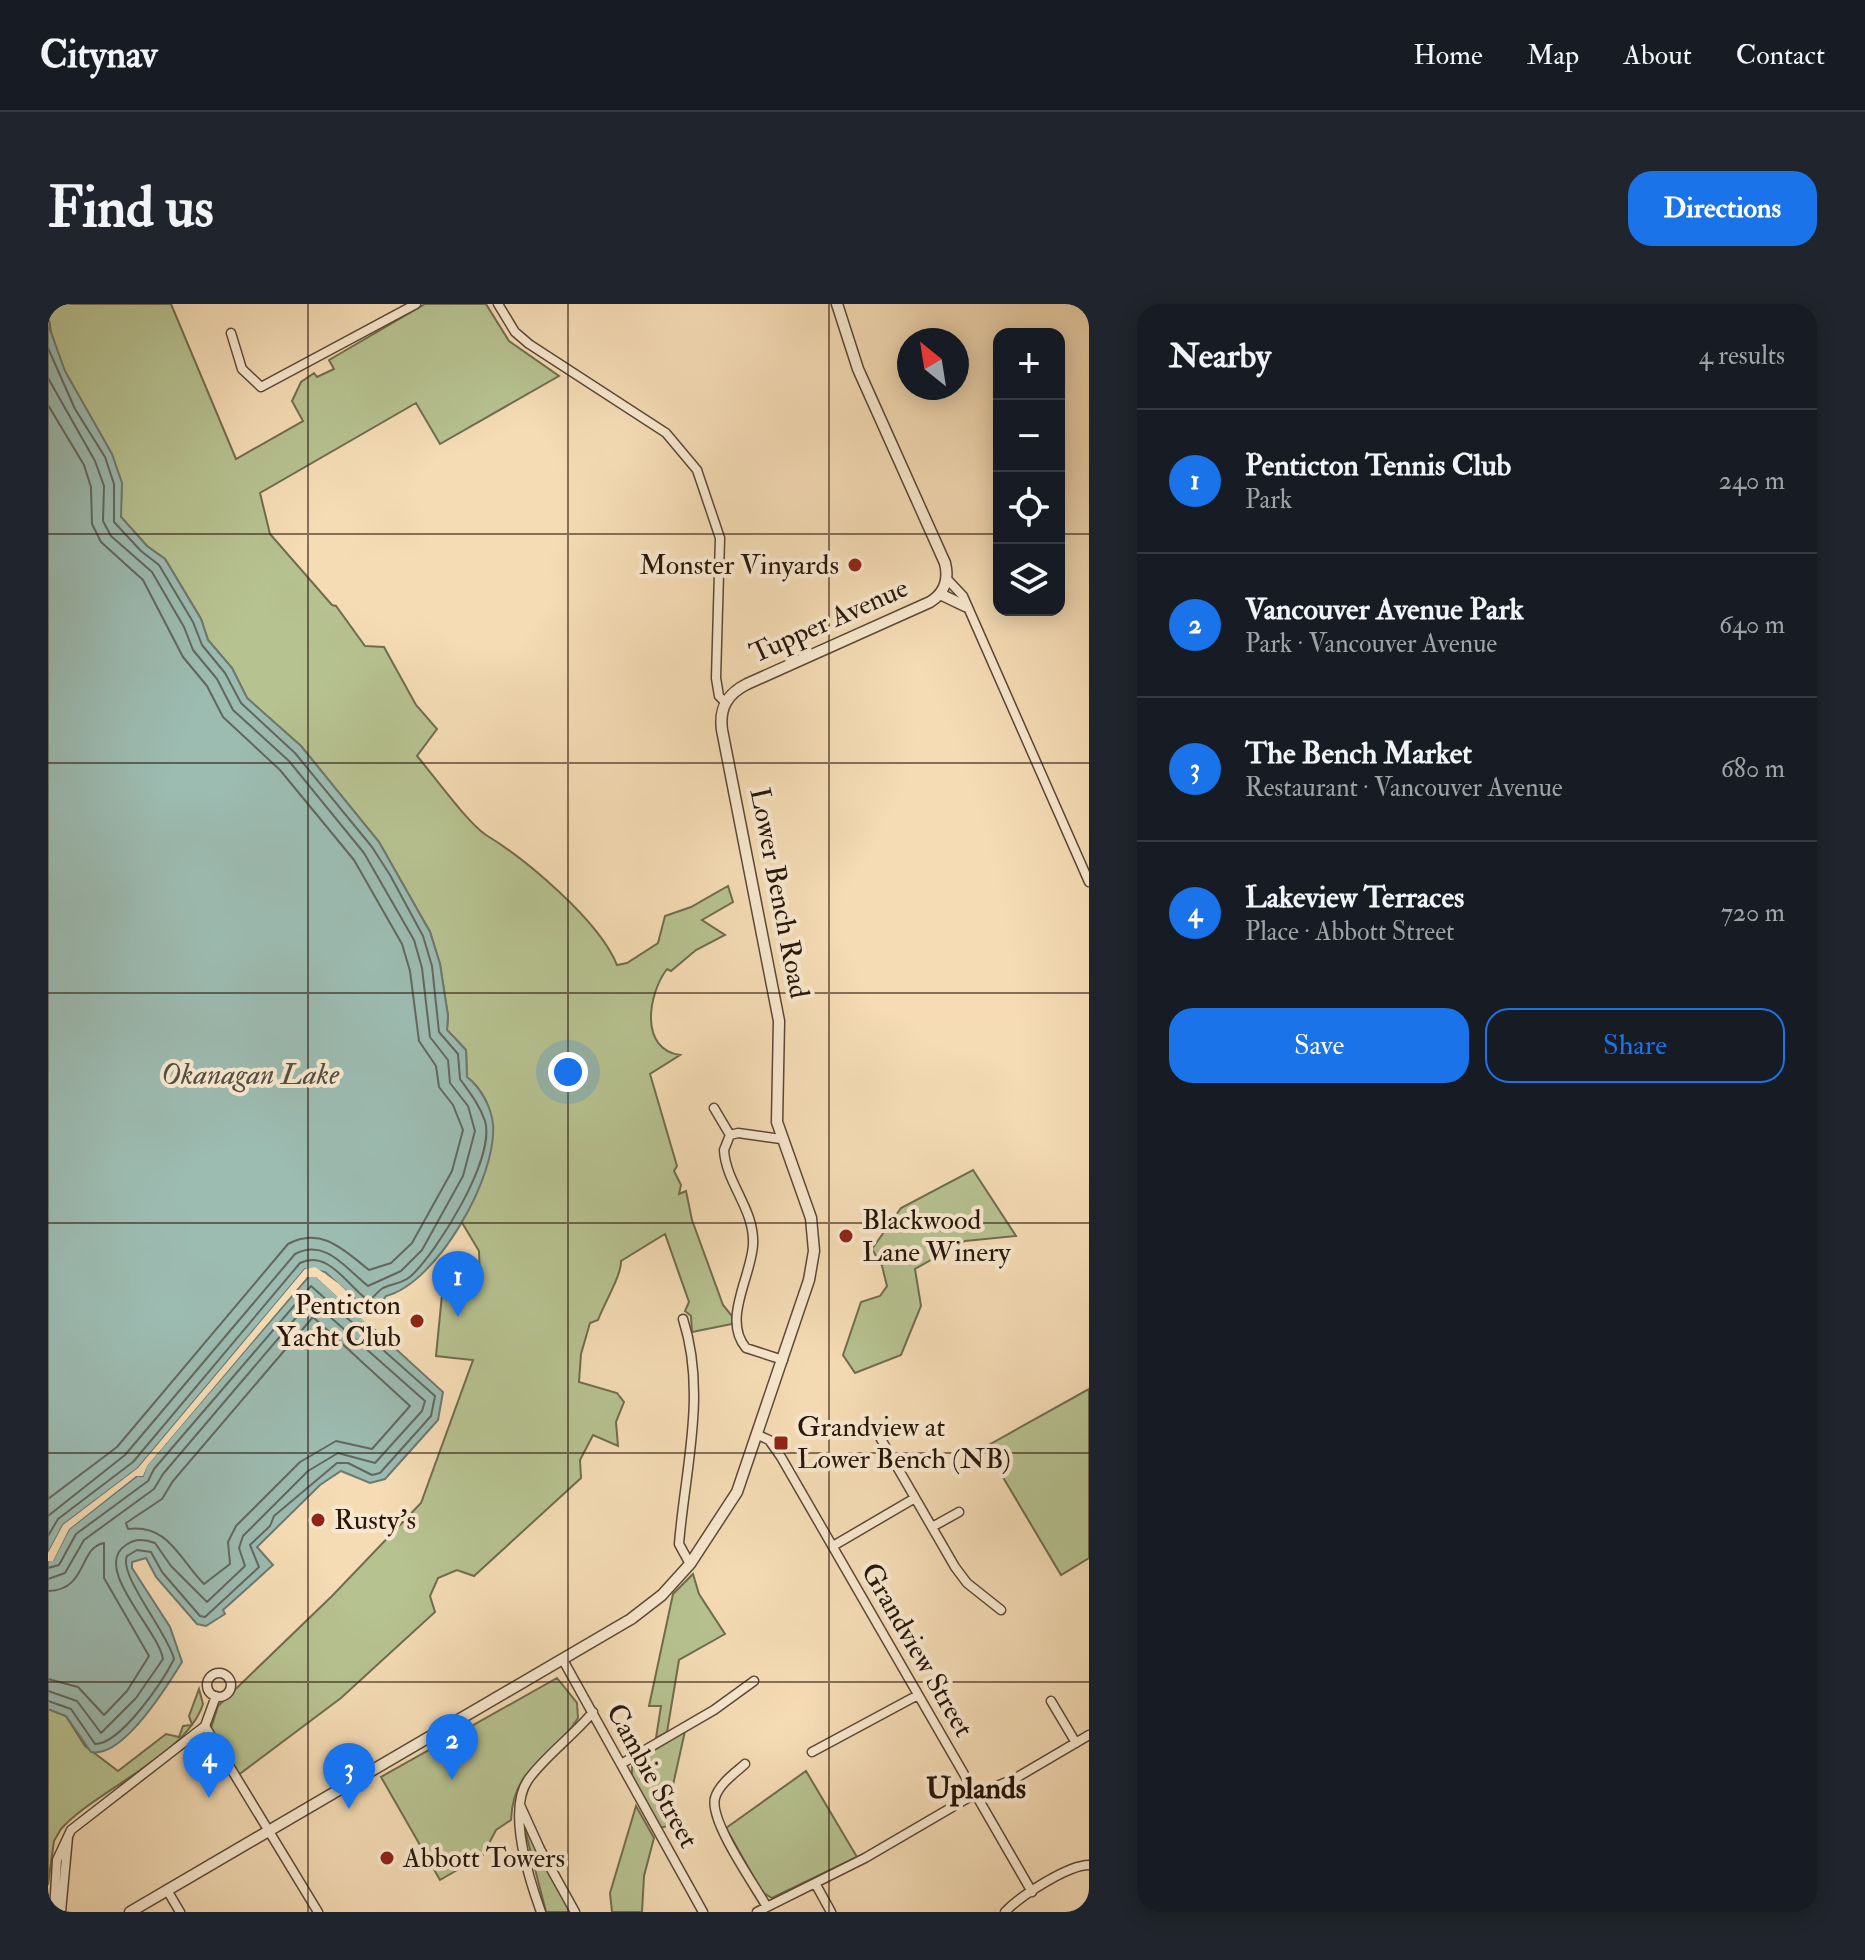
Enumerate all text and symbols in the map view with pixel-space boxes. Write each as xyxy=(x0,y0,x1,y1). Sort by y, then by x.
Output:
text: Citynav xyxy=(40,31,157,79)
text: Home xyxy=(1413,38,1483,73)
text: Map xyxy=(1527,38,1579,73)
text: About xyxy=(1623,38,1692,73)
text: Contact xyxy=(1736,38,1825,73)
button: Directions xyxy=(1628,171,1817,246)
text: Find us xyxy=(48,173,214,244)
north arrow xyxy=(897,328,969,400)
map controls xyxy=(993,328,1065,616)
button: + xyxy=(993,328,1065,400)
text: Nearby xyxy=(1169,335,1271,378)
text: 4 results xyxy=(1699,340,1785,372)
button: − xyxy=(993,400,1065,472)
text: Penticton Tennis Club xyxy=(1245,447,1511,484)
text: 1 xyxy=(1190,465,1200,497)
text: 240 m xyxy=(1719,465,1785,497)
button: locate xyxy=(993,472,1065,544)
text: Park xyxy=(1245,484,1292,516)
button: layers xyxy=(993,544,1065,616)
place label: Monster Vinyards xyxy=(639,548,839,583)
marker: Monster Vinyards xyxy=(846,556,864,574)
street label: Tupper Avenue xyxy=(744,570,914,672)
text: Vancouver Avenue Park xyxy=(1245,591,1524,628)
text: 2 xyxy=(1188,609,1202,641)
text: 640 m xyxy=(1719,609,1785,641)
text: Park · Vancouver Avenue xyxy=(1245,628,1497,660)
text: The Bench Market xyxy=(1245,735,1472,772)
text: 3 xyxy=(1190,753,1200,785)
text: 680 m xyxy=(1721,753,1785,785)
text: Restaurant · Vancouver Avenue xyxy=(1245,772,1563,804)
street label: Lower Bench Road xyxy=(741,785,817,1001)
text: Lakeview Terraces xyxy=(1245,879,1464,916)
text: 4 xyxy=(1188,897,1202,929)
text: 720 m xyxy=(1721,897,1785,929)
text: Place · Abbott Street xyxy=(1245,916,1455,948)
button: Save xyxy=(1169,1008,1469,1083)
button: Share xyxy=(1485,1008,1785,1083)
your location xyxy=(548,1052,588,1092)
water label: Okanagan Lake xyxy=(161,1056,340,1093)
place label: Blackwood Lane Winery xyxy=(862,1203,1011,1270)
marker: Blackwood Lane Winery xyxy=(837,1227,855,1245)
pin: 1 xyxy=(432,1251,484,1317)
place label: Penticton Yacht Club xyxy=(276,1288,401,1355)
marker: Penticton Yacht Club xyxy=(408,1312,426,1330)
place label: Grandview at Lower Bench (NB) xyxy=(797,1410,1011,1477)
marker: Grandview at Lower Bench (NB) xyxy=(772,1434,790,1452)
place label: Rusty's xyxy=(334,1503,416,1538)
marker: Rusty's xyxy=(309,1511,327,1529)
street label: Grandview Street xyxy=(853,1557,981,1743)
street label: Cambie Street xyxy=(598,1698,706,1854)
pin: 2 xyxy=(426,1714,478,1780)
pin: 4 xyxy=(183,1732,235,1798)
pin: 3 xyxy=(323,1743,375,1809)
district label: Uplands xyxy=(926,1770,1026,1807)
place label: Abbott Towers xyxy=(402,1841,565,1876)
marker: Abbott Towers xyxy=(378,1849,396,1867)

